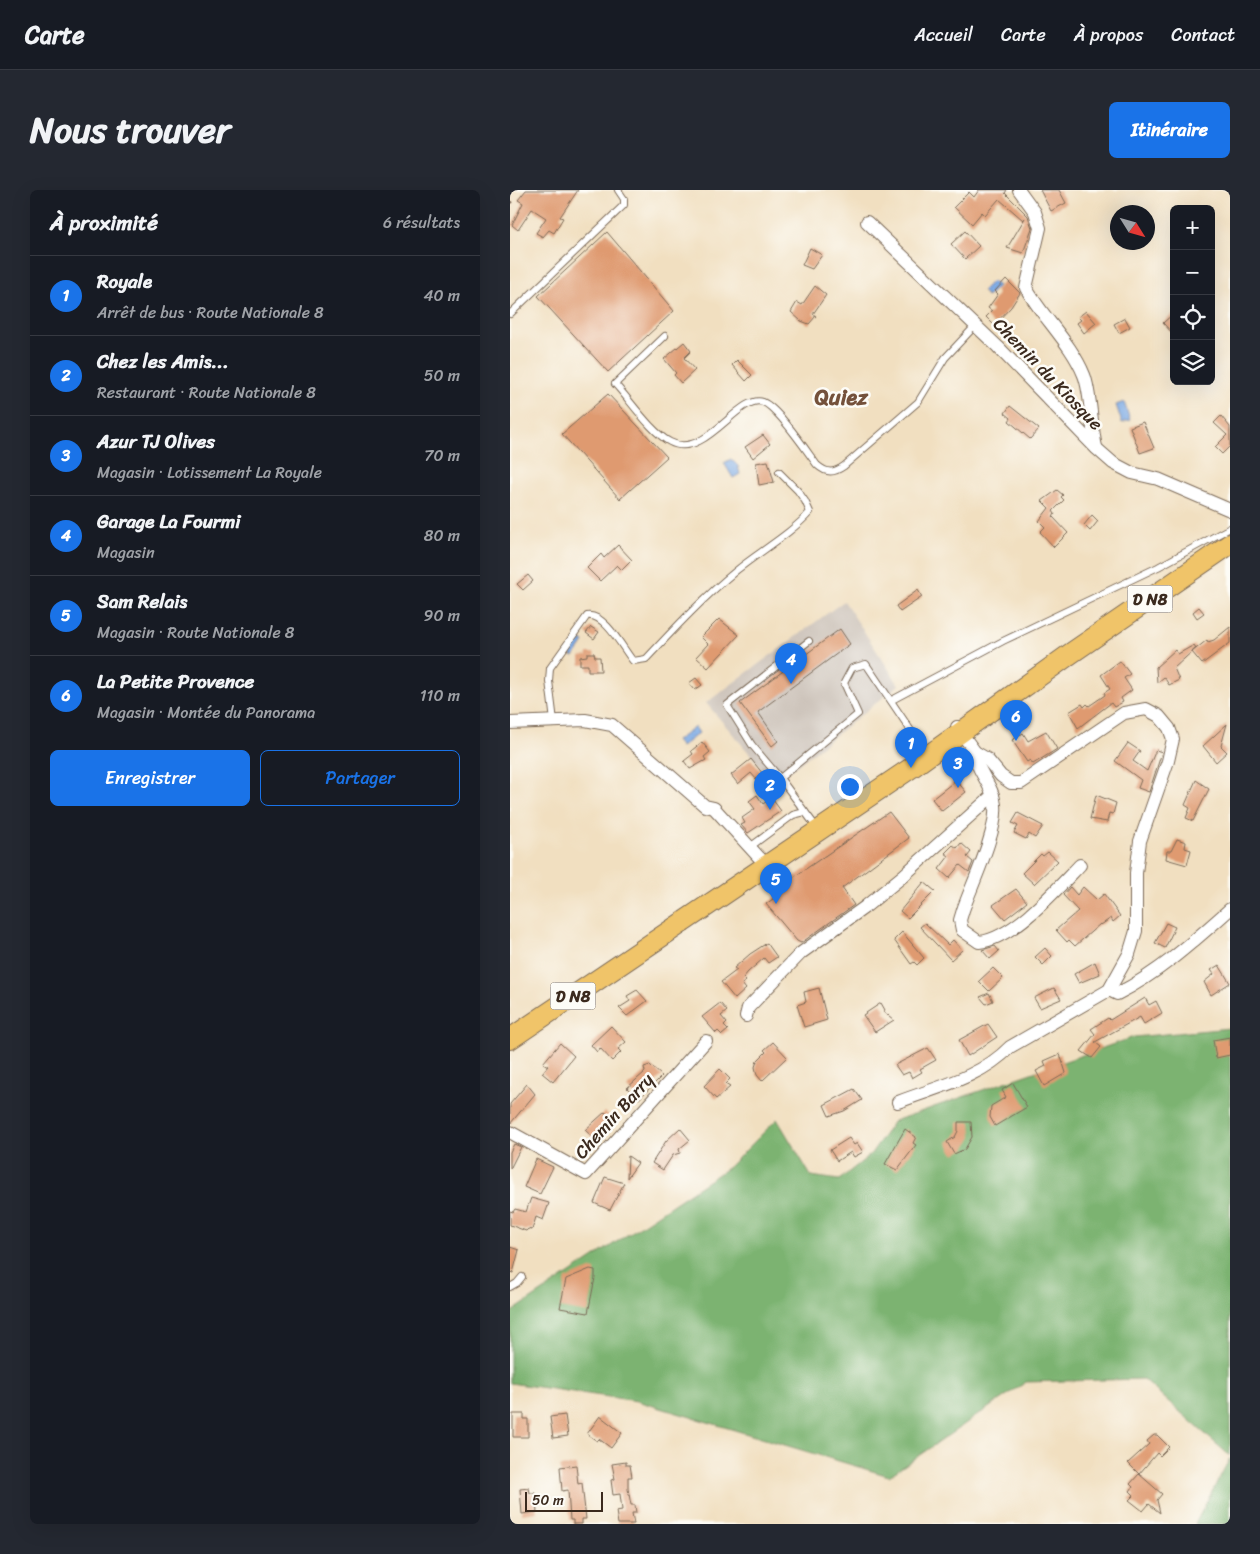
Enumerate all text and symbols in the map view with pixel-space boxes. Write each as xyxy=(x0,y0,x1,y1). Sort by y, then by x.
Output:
text: Carte xyxy=(25,14,85,56)
text: Accueil xyxy=(914,19,973,51)
text: Carte xyxy=(1001,19,1046,51)
text: À propos xyxy=(1074,19,1143,51)
text: Contact xyxy=(1171,19,1235,51)
text: Nous trouver xyxy=(30,99,230,161)
button: Itinéraire xyxy=(1109,102,1230,158)
text: À proximité xyxy=(50,204,158,242)
north arrow xyxy=(1110,205,1155,250)
map controls xyxy=(1170,205,1215,385)
button: + xyxy=(1170,205,1215,250)
text: 6 résultats xyxy=(383,208,460,237)
button: − xyxy=(1170,250,1215,295)
text: Royale xyxy=(97,265,152,298)
text: 1 xyxy=(63,281,69,310)
text: 40 m xyxy=(423,281,460,310)
button: locate xyxy=(1170,295,1215,340)
text: Arrêt de bus · Route Nationale 8 xyxy=(97,298,324,327)
street label: Chemin du Kiosque xyxy=(985,310,1111,438)
button: layers xyxy=(1170,340,1215,385)
text: Chez les Amis... xyxy=(97,345,229,378)
text: 2 xyxy=(61,361,71,390)
text: 50 m xyxy=(424,361,460,390)
text: Restaurant · Route Nationale 8 xyxy=(97,378,316,407)
district label: Quiez xyxy=(814,378,869,417)
text: Azur TJ Olives xyxy=(97,425,215,458)
text: 3 xyxy=(62,441,70,470)
text: 70 m xyxy=(424,441,460,470)
text: Magasin · Lotissement La Royale xyxy=(97,458,322,487)
text: Garage La Fourmi xyxy=(97,505,240,538)
text: 4 xyxy=(61,521,71,550)
text: 80 m xyxy=(424,521,460,550)
text: Magasin xyxy=(97,538,155,567)
text: Sam Relais xyxy=(97,585,187,618)
road number: D N8 xyxy=(1128,586,1172,612)
text: 5 xyxy=(61,601,71,630)
text: 90 m xyxy=(424,601,460,630)
text: Magasin · Route Nationale 8 xyxy=(97,618,294,647)
pin: 4 xyxy=(775,643,807,684)
text: La Petite Provence xyxy=(97,665,254,698)
text: 6 xyxy=(61,681,71,710)
text: 110 m xyxy=(420,681,460,710)
text: Magasin · Montée du Panorama xyxy=(97,698,315,727)
pin: 6 xyxy=(1000,700,1032,741)
pin: 1 xyxy=(895,727,927,768)
pin: 3 xyxy=(942,747,974,788)
button: Enregistrer xyxy=(50,750,250,806)
button: Partager xyxy=(260,750,460,806)
pin: 2 xyxy=(754,769,786,810)
your location xyxy=(837,774,863,800)
pin: 5 xyxy=(760,863,792,904)
road number: D N8 xyxy=(550,982,596,1009)
street label: Chemin Barry xyxy=(566,1065,662,1167)
text: 50 m xyxy=(532,1488,564,1513)
scale bar xyxy=(525,1489,602,1512)

